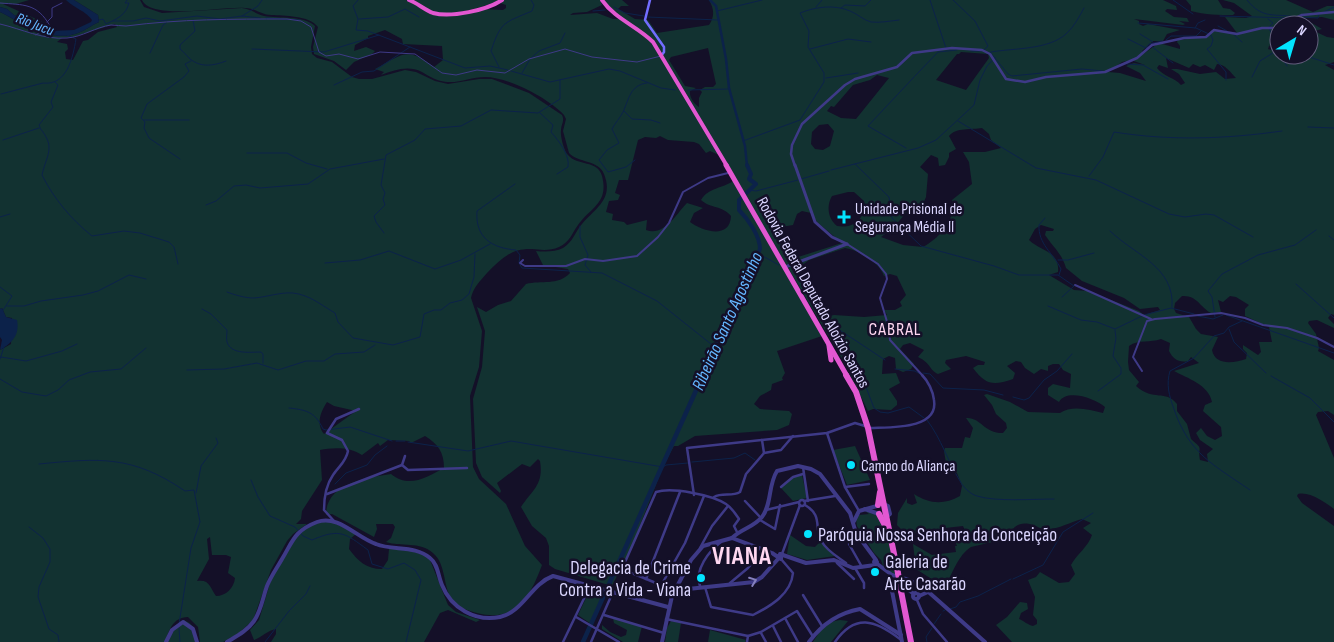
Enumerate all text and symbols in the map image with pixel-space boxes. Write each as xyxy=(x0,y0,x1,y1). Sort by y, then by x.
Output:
water label: Rio Jucu xyxy=(13,9,57,41)
north arrow xyxy=(1269,15,1319,65)
text: N xyxy=(1294,21,1310,39)
street label: Rodovia Federal Deputado Aloízio Santos xyxy=(752,194,873,392)
place label: Unidade Prisional de Segurança Média II xyxy=(855,200,963,237)
marker: Unidade Prisional de Segurança Média II xyxy=(837,210,851,224)
water label: Ribeirão Santo Agostinho xyxy=(688,248,768,393)
district label: CABRAL xyxy=(869,319,922,340)
place label: Campo do Aliança xyxy=(861,457,955,476)
marker: Campo do Aliança xyxy=(845,459,857,471)
place label: Paróquia Nossa Senhora da Conceição xyxy=(818,524,1057,547)
marker: Paróquia Nossa Senhora da Conceição xyxy=(802,528,814,540)
district label: VIANA xyxy=(712,541,772,572)
place label: Galeria de Arte Casarão xyxy=(884,551,966,596)
place label: Delegacia de Crime Contra a Vida - Viana xyxy=(559,557,691,602)
marker: Galeria de Arte Casarão xyxy=(869,566,881,578)
marker: Delegacia de Crime Contra a Vida - Viana xyxy=(695,572,707,584)
one-way arrow xyxy=(748,577,757,587)

